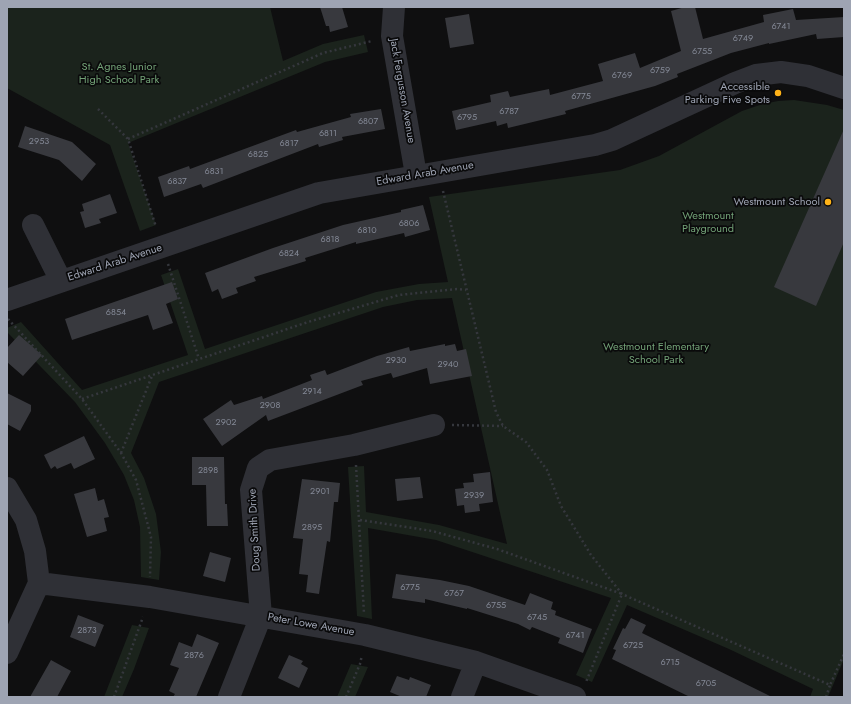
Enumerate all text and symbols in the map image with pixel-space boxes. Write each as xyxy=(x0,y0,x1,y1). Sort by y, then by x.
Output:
house number: 6741 xyxy=(771,22,791,32)
house number: 6749 xyxy=(733,34,753,44)
street label: Jack Fergusson Avenue xyxy=(386,38,418,144)
house number: 6755 xyxy=(692,47,712,57)
park label: St. Agnes Junior High School Park xyxy=(79,60,159,86)
house number: 6759 xyxy=(650,66,670,76)
house number: 6769 xyxy=(612,71,632,81)
place label: Accessible Parking Five Spots xyxy=(685,80,770,106)
marker: Accessible Parking Five Spots xyxy=(773,88,783,98)
house number: 6775 xyxy=(571,92,591,102)
house number: 6787 xyxy=(499,107,519,117)
house number: 6795 xyxy=(457,113,477,123)
house number: 6807 xyxy=(358,117,378,127)
house number: 6811 xyxy=(319,129,337,139)
house number: 2953 xyxy=(29,137,49,147)
house number: 6817 xyxy=(280,139,298,149)
house number: 6825 xyxy=(248,150,268,160)
street label: Edward Arab Avenue xyxy=(375,159,475,189)
house number: 6831 xyxy=(204,167,224,177)
house number: 6837 xyxy=(167,177,187,187)
place label: Westmount School xyxy=(734,195,820,209)
marker: Westmount School xyxy=(823,197,833,207)
park label: Westmount Playground xyxy=(682,209,734,235)
house number: 6806 xyxy=(399,219,419,229)
house number: 6810 xyxy=(357,226,377,236)
house number: 6818 xyxy=(320,235,340,245)
street label: Edward Arab Avenue xyxy=(66,241,164,285)
house number: 6824 xyxy=(279,249,299,259)
house number: 6854 xyxy=(106,308,126,318)
park label: Westmount Elementary School Park xyxy=(603,340,709,366)
house number: 2930 xyxy=(386,356,406,366)
house number: 2940 xyxy=(438,360,458,370)
house number: 2914 xyxy=(302,387,322,397)
house number: 2908 xyxy=(260,401,280,411)
house number: 2902 xyxy=(216,418,236,428)
house number: 2898 xyxy=(198,466,218,476)
house number: 2901 xyxy=(310,487,330,497)
street label: Doug Smith Drive xyxy=(246,488,264,572)
house number: 2939 xyxy=(464,491,484,501)
house number: 2895 xyxy=(302,523,322,533)
house number: 6775 xyxy=(400,583,420,593)
house number: 6767 xyxy=(444,589,464,599)
house number: 6755 xyxy=(486,601,506,611)
street label: Peter Lowe Avenue xyxy=(266,611,356,639)
house number: 6745 xyxy=(527,613,547,623)
house number: 2873 xyxy=(77,626,97,636)
house number: 6741 xyxy=(565,631,585,641)
house number: 6725 xyxy=(623,641,643,651)
house number: 2876 xyxy=(184,651,204,661)
house number: 6715 xyxy=(660,658,680,668)
house number: 6705 xyxy=(696,679,716,689)

